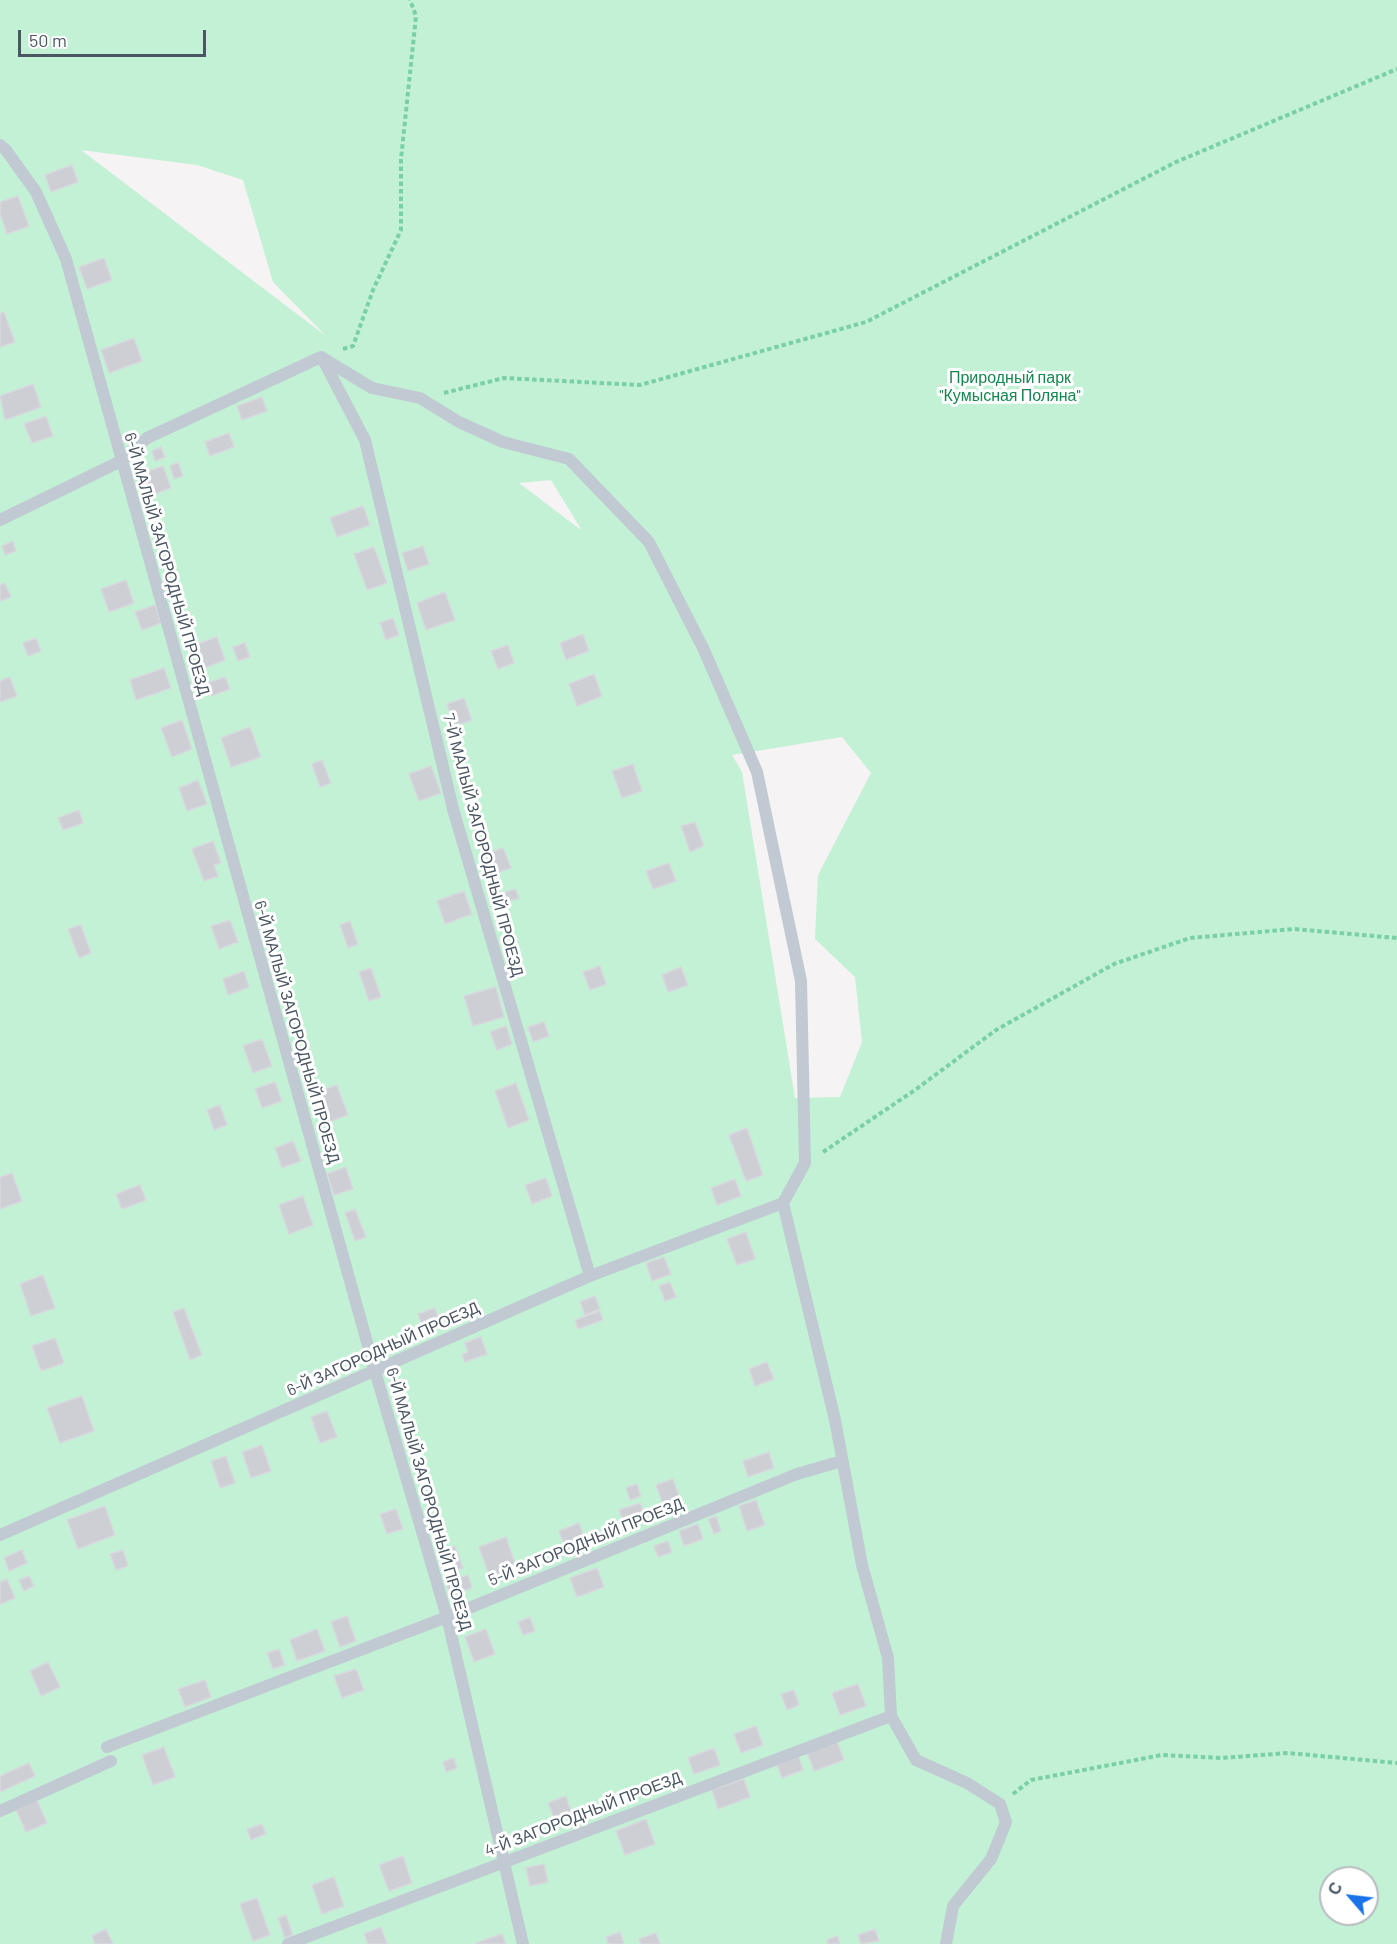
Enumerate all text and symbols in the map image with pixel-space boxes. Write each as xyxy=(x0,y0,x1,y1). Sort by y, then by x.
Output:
scale bar xyxy=(21,18,208,56)
text: 50 m xyxy=(29,29,67,51)
park label: Природный парк "Кумысная Поляна" xyxy=(939,368,1081,406)
street label: 6-Й МАЛЫЙ ЗАГОРОДНЫЙ ПРОЕЗД xyxy=(120,430,214,698)
street label: 7-Й МАЛЫЙ ЗАГОРОДНЫЙ ПРОЕЗД xyxy=(439,711,527,979)
street label: 6-Й МАЛЫЙ ЗАГОРОДНЫЙ ПРОЕЗД xyxy=(250,898,344,1166)
street label: 6-Й ЗАГОРОДНЫЙ ПРОЕЗД xyxy=(284,1298,482,1400)
street label: 6-Й МАЛЫЙ ЗАГОРОДНЫЙ ПРОЕЗД xyxy=(382,1365,476,1633)
street label: 5-Й ЗАГОРОДНЫЙ ПРОЕЗД xyxy=(486,1494,686,1590)
street label: 4-Й ЗАГОРОДНЫЙ ПРОЕЗД xyxy=(482,1768,684,1860)
north arrow xyxy=(1319,1866,1379,1926)
text: С xyxy=(1323,1879,1346,1898)

